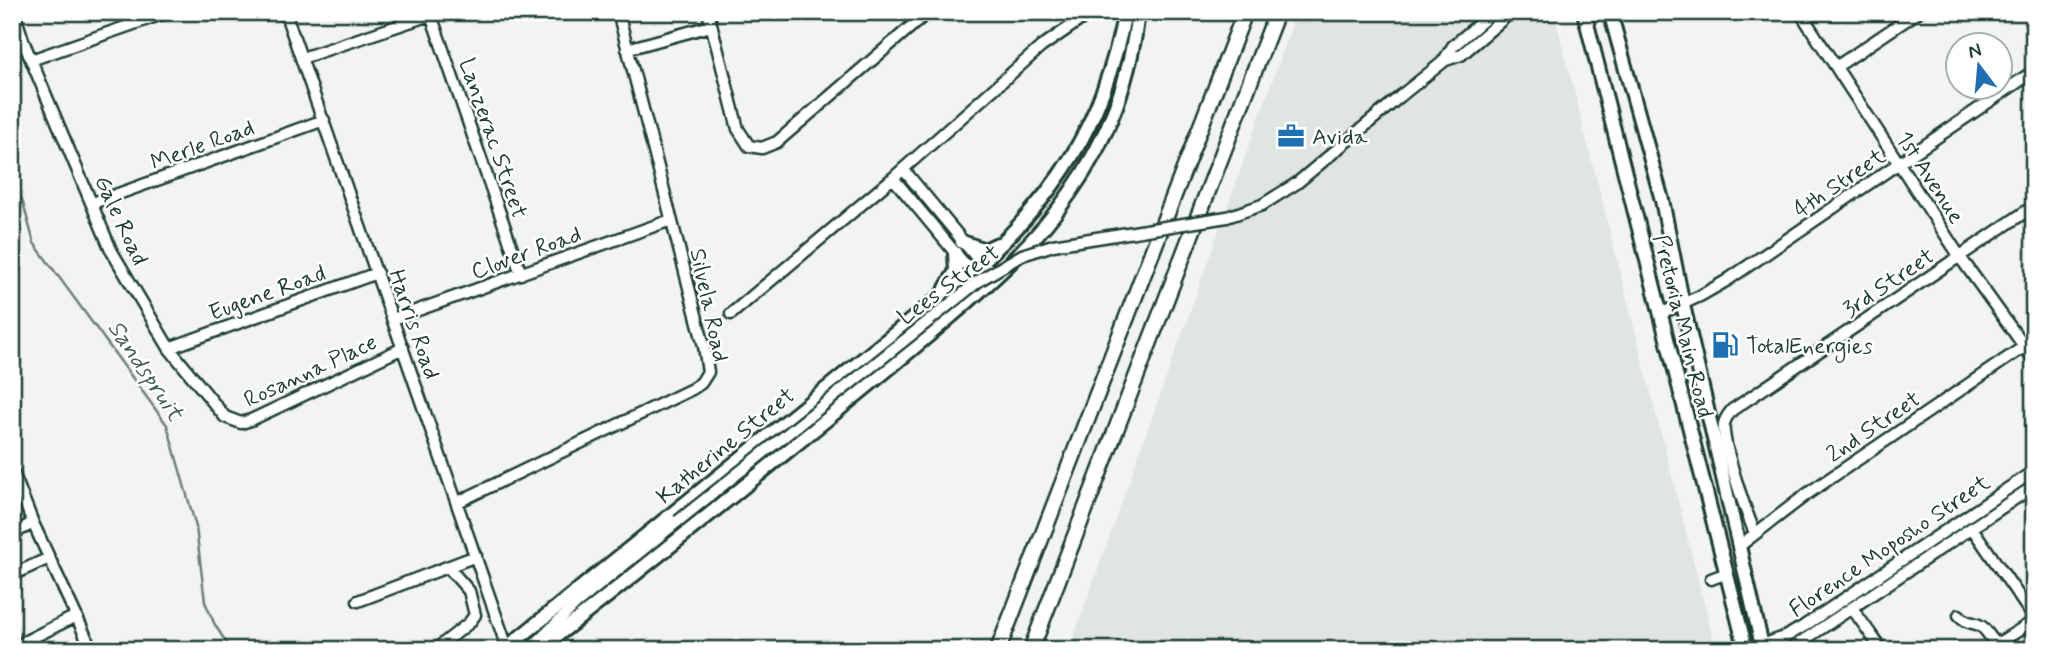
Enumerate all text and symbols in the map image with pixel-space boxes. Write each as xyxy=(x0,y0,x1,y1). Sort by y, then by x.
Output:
north arrow xyxy=(1944,32,2014,102)
text: N xyxy=(1965,37,1984,65)
street label: Lanzerac Street xyxy=(451,55,534,223)
street label: Merle Road xyxy=(147,113,259,179)
office icon: Avida xyxy=(1276,121,1306,151)
place label: Avida xyxy=(1312,123,1368,153)
street label: 1st Avenue xyxy=(1888,126,1970,230)
street label: 4th Street xyxy=(1788,142,1892,225)
street label: Gale Road xyxy=(86,171,154,271)
street label: Clover Road xyxy=(467,220,586,288)
street label: Pretoria Main Road xyxy=(1645,232,1719,421)
street label: Lees Street xyxy=(892,238,1006,333)
street label: 3rd Street xyxy=(1837,242,1941,325)
street label: Silvela Road xyxy=(681,246,735,365)
street label: Eugene Road xyxy=(205,259,330,329)
street label: Harris Road xyxy=(380,266,446,384)
water label: Sandspruit xyxy=(100,314,191,429)
street label: Rosanna Place xyxy=(239,328,382,416)
fuel station icon: TotalEnergies xyxy=(1710,330,1740,360)
place label: TotalEnergies xyxy=(1746,332,1873,364)
street label: Katherine Street xyxy=(651,381,802,512)
street label: 2nd Street xyxy=(1821,385,1927,470)
street label: Florence Moposho Street xyxy=(1784,468,1997,625)

